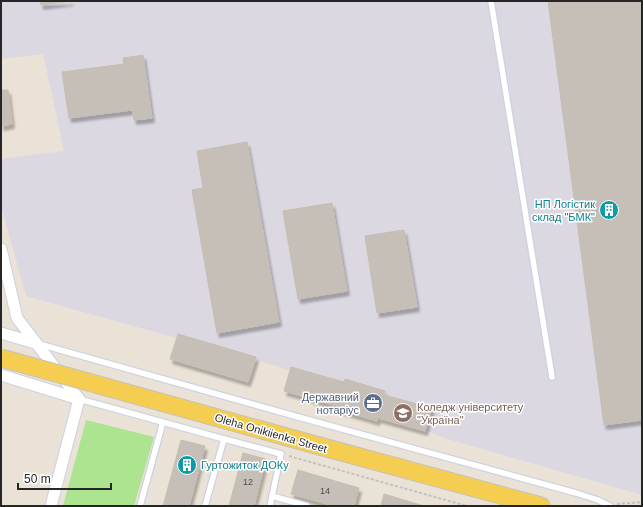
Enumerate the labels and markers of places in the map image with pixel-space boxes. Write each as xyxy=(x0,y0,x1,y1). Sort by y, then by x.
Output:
place label: НП Логістик склад "БМК" xyxy=(532,198,595,223)
building icon: НП Логістик склад "БМК" xyxy=(598,199,620,221)
place label: Державний нотаріус xyxy=(302,391,359,416)
office icon: Державний нотаріус xyxy=(362,392,384,414)
place label: Коледж університету "Україна" xyxy=(417,401,524,426)
school or university icon: Коледж університету "Україна" xyxy=(392,402,414,424)
building icon: Гуртожиток ДОКу xyxy=(176,454,198,476)
place label: Гуртожиток ДОКу xyxy=(201,459,289,471)

